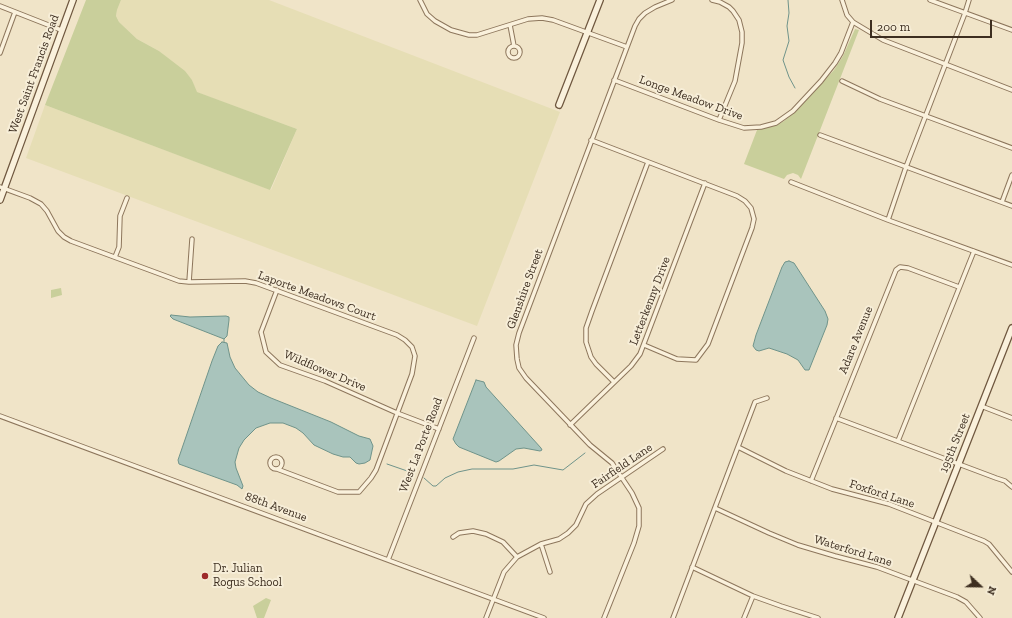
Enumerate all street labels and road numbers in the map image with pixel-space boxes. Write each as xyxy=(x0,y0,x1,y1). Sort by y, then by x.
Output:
street label: West Saint Francis Road xyxy=(6,13,62,135)
street label: Longe Meadow Drive xyxy=(637,73,745,123)
street label: Glenshire Street xyxy=(504,247,546,331)
street label: Letterkenny Drive xyxy=(626,255,674,347)
street label: Laporte Meadows Court xyxy=(256,268,378,324)
street label: Adare Avenue xyxy=(836,304,876,376)
street label: Wildflower Drive xyxy=(282,347,368,395)
street label: West La Porte Road xyxy=(396,396,446,494)
street label: 195th Street xyxy=(937,411,973,475)
street label: Fairfield Lane xyxy=(589,440,655,492)
street label: Foxford Lane xyxy=(848,477,916,511)
street label: 88th Avenue xyxy=(243,489,309,525)
street label: Waterford Lane xyxy=(812,532,894,570)

